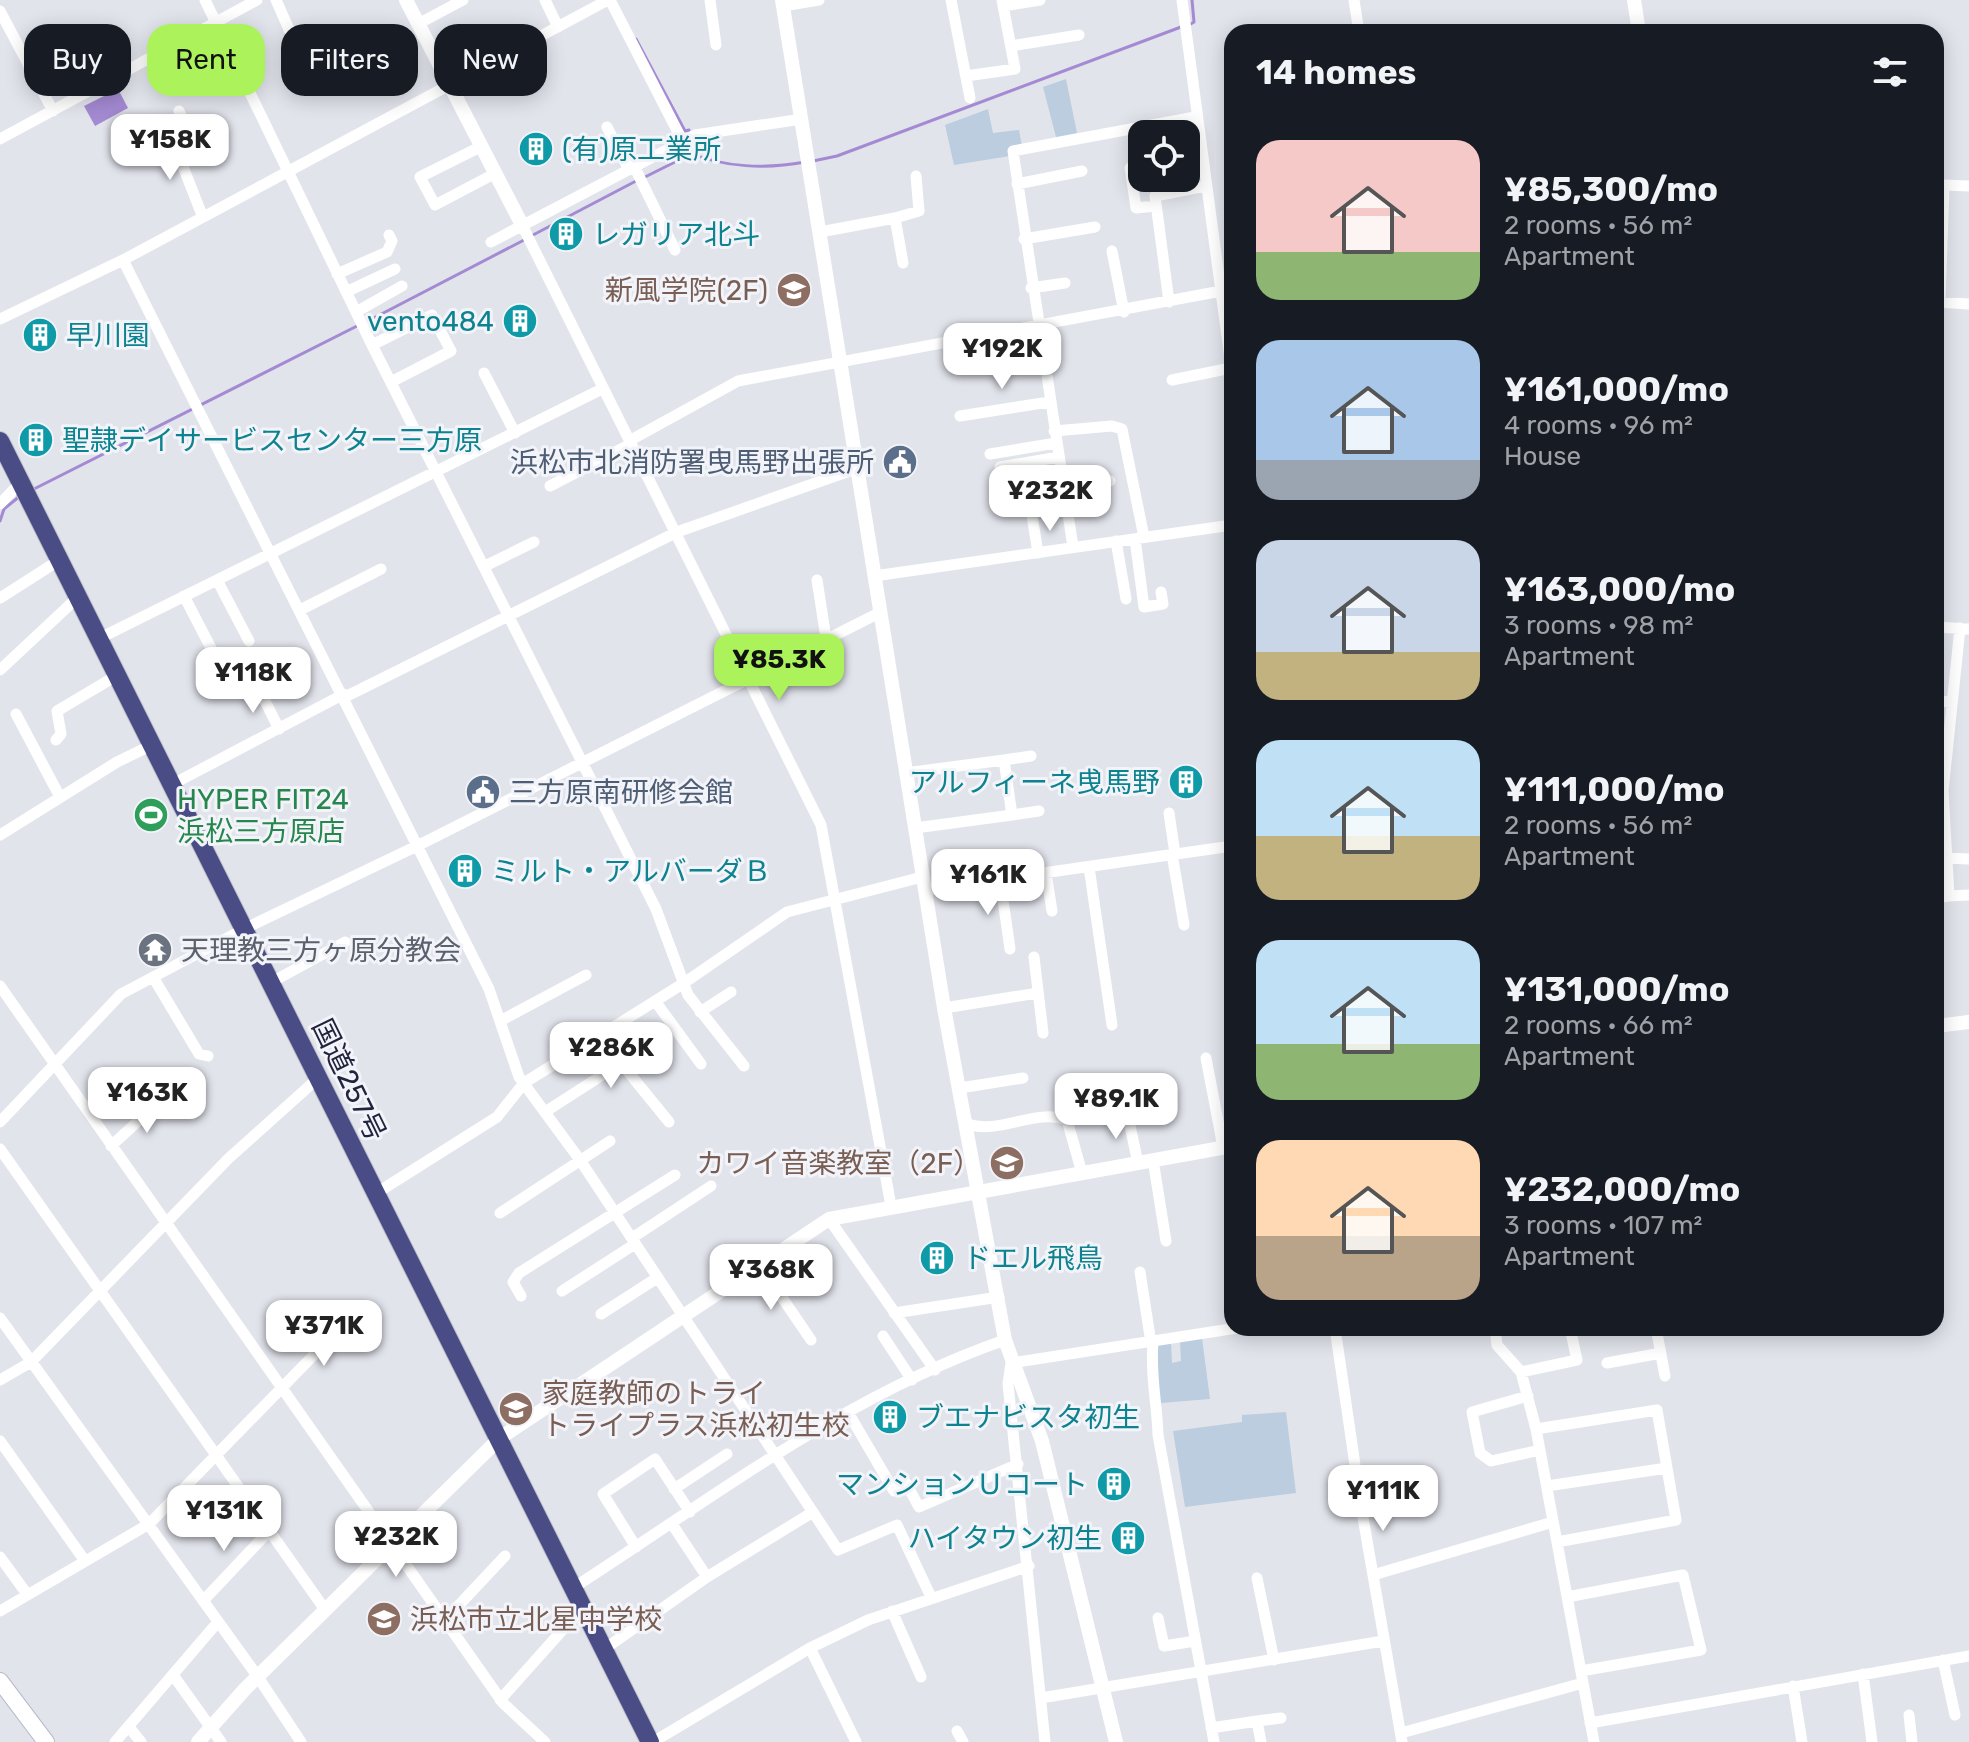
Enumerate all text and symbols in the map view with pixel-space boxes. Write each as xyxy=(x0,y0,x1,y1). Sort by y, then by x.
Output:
chip: Buy xyxy=(24,24,131,96)
chip: Rent xyxy=(147,24,265,96)
chip: Filters xyxy=(281,24,418,96)
chip: New xyxy=(434,24,547,96)
icon: filters xyxy=(1868,50,1912,94)
text: 14 homes xyxy=(1256,52,1416,93)
pin: ¥158K xyxy=(114,114,226,182)
map controls xyxy=(1128,120,1200,192)
button: locate xyxy=(1128,120,1200,192)
text: ¥158K xyxy=(129,124,211,155)
building icon: (有)原工業所 xyxy=(517,130,555,168)
place label: (有)原工業所 xyxy=(562,133,721,166)
text: ¥85,300/mo xyxy=(1504,169,1718,210)
icon: home xyxy=(1320,172,1416,268)
text: 2 rooms · 56 m² xyxy=(1504,210,1692,241)
building icon: レガリア北斗 xyxy=(547,215,585,253)
place label: レガリア北斗 xyxy=(592,218,760,251)
text: Apartment xyxy=(1504,241,1635,272)
school or university icon: 新風学院(2F) xyxy=(775,271,813,309)
place label: 新風学院(2F) xyxy=(605,274,768,307)
building icon: vento484 xyxy=(501,302,539,340)
place label: vento484 xyxy=(367,305,494,338)
building icon: 早川園 xyxy=(21,316,59,354)
place label: 早川園 xyxy=(66,319,150,352)
pin: ¥192K xyxy=(946,323,1058,391)
text: ¥192K xyxy=(961,333,1043,364)
text: ¥161,000/mo xyxy=(1504,369,1729,410)
icon: home xyxy=(1320,372,1416,468)
text: 4 rooms · 96 m² xyxy=(1504,410,1693,441)
building icon: 聖隷デイサービスセンター三方原 xyxy=(17,421,55,459)
place label: 聖隷デイサービスセンター三方原 xyxy=(62,424,482,457)
text: House xyxy=(1504,441,1581,472)
public building icon: 浜松市北消防署曳馬野出張所 xyxy=(881,443,919,481)
place label: 浜松市北消防署曳馬野出張所 xyxy=(510,446,874,479)
pin: ¥232K xyxy=(994,465,1106,533)
text: ¥232K xyxy=(1007,475,1093,506)
text: ¥163,000/mo xyxy=(1504,569,1735,610)
icon: home xyxy=(1320,572,1416,668)
text: 3 rooms · 98 m² xyxy=(1504,610,1693,641)
pin: ¥85.3K xyxy=(714,634,844,702)
text: Apartment xyxy=(1504,641,1635,672)
text: ¥85.3K xyxy=(732,644,826,675)
pin: ¥118K xyxy=(197,647,309,715)
text: ¥118K xyxy=(214,657,292,688)
building icon: アルフィーネ曵馬野 xyxy=(1167,763,1205,801)
place label: アルフィーネ曵馬野 xyxy=(909,766,1160,799)
text: ¥111,000/mo xyxy=(1504,769,1724,810)
icon: home xyxy=(1320,772,1416,868)
public building icon: 三方原南研修会館 xyxy=(464,773,502,811)
place label: 三方原南研修会館 xyxy=(509,776,733,809)
place label: HYPER FIT24 浜松三方原店 xyxy=(177,783,349,848)
sports icon: HYPER FIT24 浜松三方原店 xyxy=(132,796,170,834)
text: 2 rooms · 56 m² xyxy=(1504,810,1692,841)
text: Apartment xyxy=(1504,841,1635,872)
pin: ¥161K xyxy=(932,849,1044,917)
building icon: ミルト・アルバーダＢ xyxy=(446,852,484,890)
place label: ミルト・アルバーダＢ xyxy=(491,855,771,888)
text: ¥161K xyxy=(949,859,1027,890)
temple icon: 天理教三方ヶ原分教会 xyxy=(136,931,174,969)
place label: 天理教三方ヶ原分教会 xyxy=(181,934,461,967)
text: ¥131,000/mo xyxy=(1504,969,1730,1010)
icon: home xyxy=(1320,972,1416,1068)
text: 2 rooms · 66 m² xyxy=(1504,1010,1693,1041)
street label: 国道257号 xyxy=(305,1014,393,1146)
pin: ¥286K xyxy=(555,1022,667,1090)
text: ¥286K xyxy=(568,1032,654,1063)
text: Apartment xyxy=(1504,1041,1635,1072)
pin: ¥163K xyxy=(91,1067,203,1135)
pin: ¥89.1K xyxy=(1051,1073,1181,1141)
text: ¥163K xyxy=(106,1077,188,1108)
text: ¥89.1K xyxy=(1073,1083,1159,1114)
school or university icon: カワイ音楽教室（2F） xyxy=(988,1144,1026,1182)
place label: カワイ音楽教室（2F） xyxy=(696,1147,981,1180)
text: ¥232,000/mo xyxy=(1504,1169,1740,1210)
icon: home xyxy=(1320,1172,1416,1268)
text: 3 rooms · 107 m² xyxy=(1504,1210,1703,1241)
building icon: ドエル飛鳥 xyxy=(918,1239,956,1277)
text: Apartment xyxy=(1504,1241,1635,1272)
place label: ドエル飛鳥 xyxy=(963,1242,1103,1275)
pin: ¥368K xyxy=(715,1244,827,1312)
text: ¥368K xyxy=(728,1254,814,1285)
pin: ¥371K xyxy=(268,1300,380,1368)
text: ¥371K xyxy=(284,1310,364,1341)
place label: 家庭教師のトライ トライプラス浜松初生校 xyxy=(542,1377,849,1442)
school or university icon: 家庭教師のトライ トライプラス浜松初生校 xyxy=(497,1390,535,1428)
building icon: ブエナビスタ初生 xyxy=(871,1398,909,1436)
place label: ブエナビスタ初生 xyxy=(916,1401,1140,1434)
building icon: マンションＵコート xyxy=(1095,1465,1133,1503)
pin: ¥111K xyxy=(1327,1465,1439,1533)
place label: マンションＵコート xyxy=(836,1468,1088,1501)
text: ¥111K xyxy=(1346,1475,1420,1506)
pin: ¥131K xyxy=(168,1485,280,1553)
text: ¥131K xyxy=(185,1495,263,1526)
pin: ¥232K xyxy=(340,1511,452,1579)
building icon: ハイタウン初生 xyxy=(1109,1519,1147,1557)
text: ¥232K xyxy=(353,1521,439,1552)
place label: ハイタウン初生 xyxy=(908,1522,1102,1555)
school or university icon: 浜松市立北星中学校 xyxy=(365,1600,403,1638)
place label: 浜松市立北星中学校 xyxy=(410,1603,662,1636)

